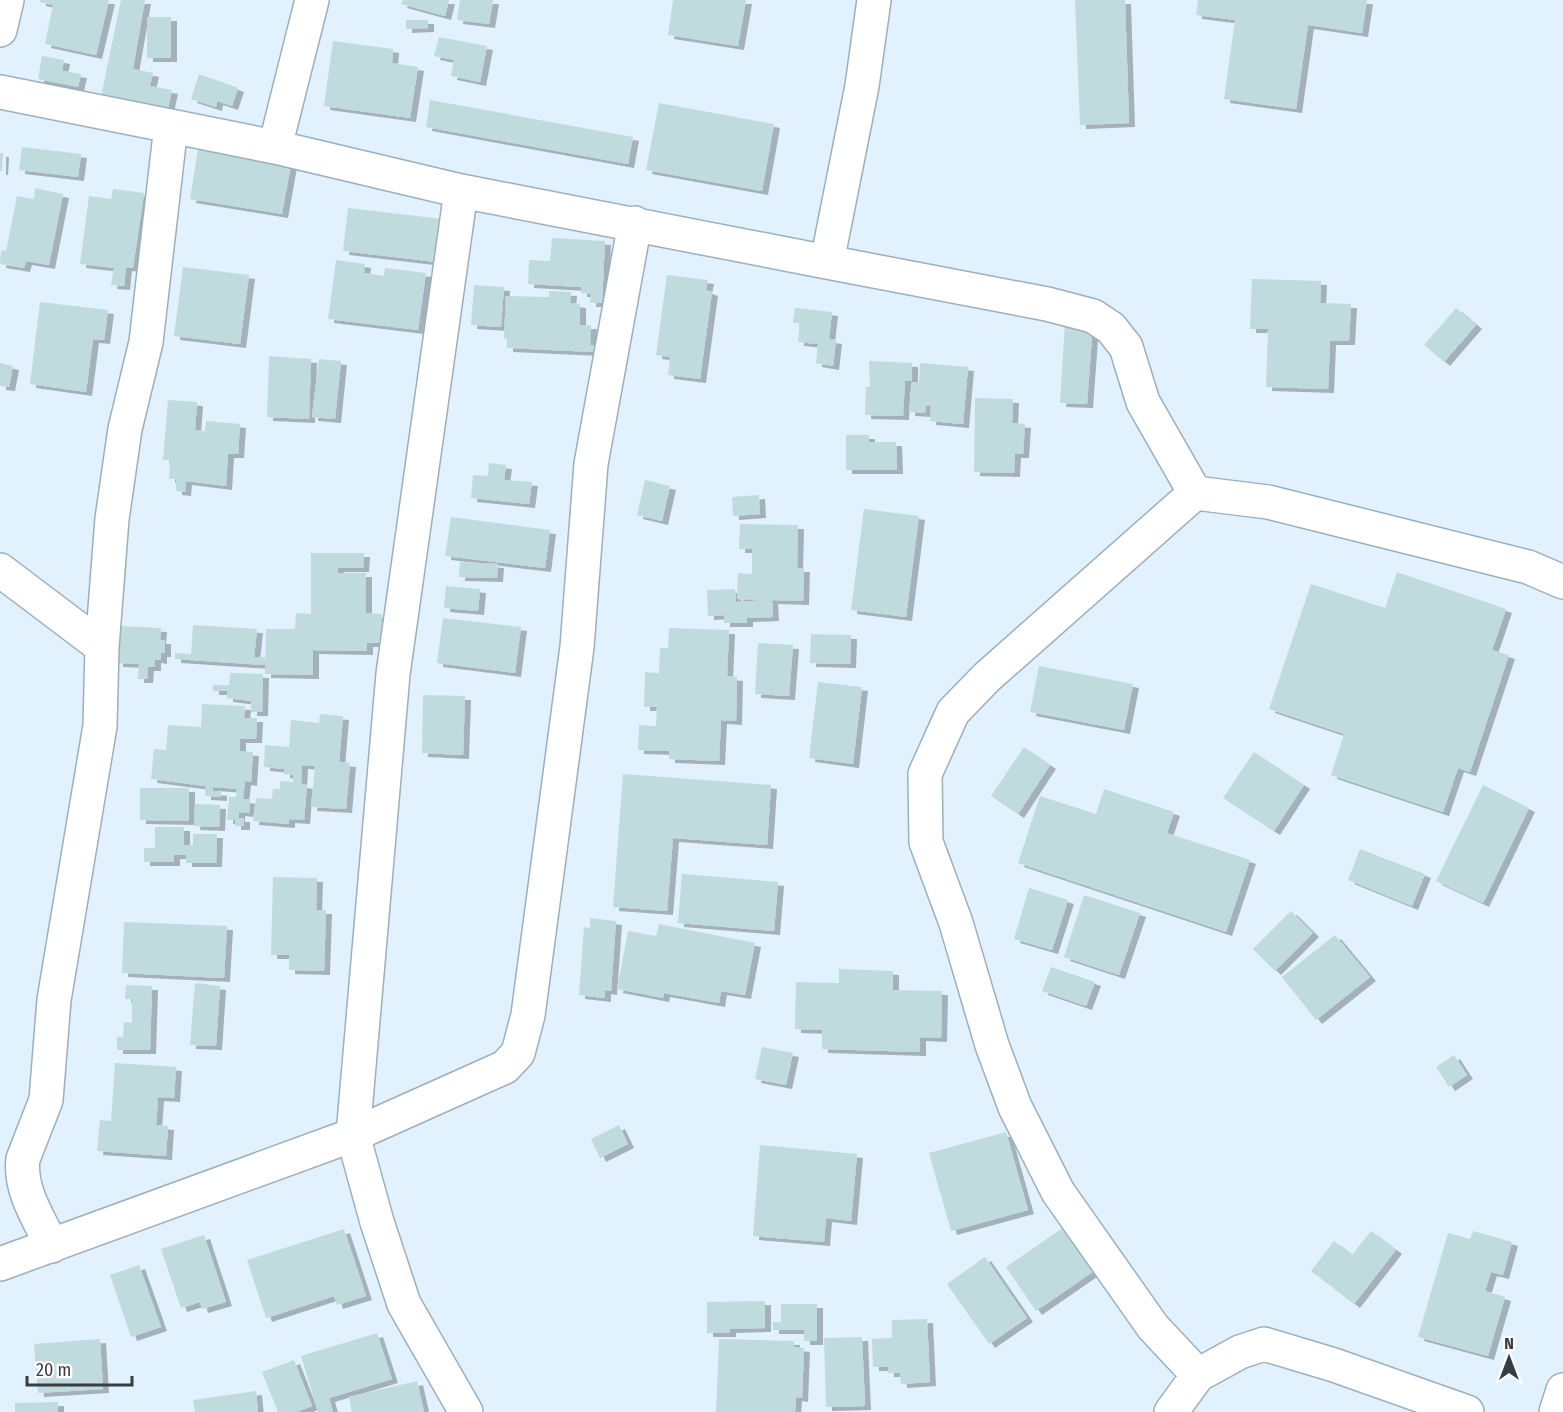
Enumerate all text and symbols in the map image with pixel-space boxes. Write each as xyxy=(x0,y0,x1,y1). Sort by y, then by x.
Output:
north arrow xyxy=(1479,1328,1539,1388)
text: N xyxy=(1504,1334,1514,1353)
scale bar xyxy=(27,1349,132,1387)
text: 20 m xyxy=(36,1359,71,1381)

